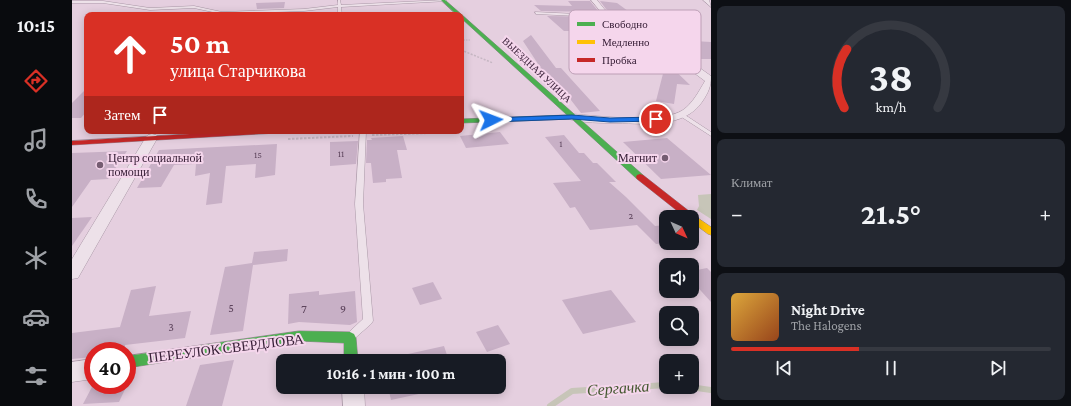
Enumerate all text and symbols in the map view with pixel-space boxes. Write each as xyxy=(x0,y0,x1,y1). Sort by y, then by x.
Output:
legend xyxy=(569,10,701,74)
text: 10:15 xyxy=(17,16,55,36)
text: Свободно xyxy=(602,18,648,30)
icon: ahead xyxy=(104,28,156,80)
text: 50 m xyxy=(170,28,230,59)
street label: ВЫЕЗДНАЯ УЛИЦА xyxy=(500,35,574,105)
text: Медленно xyxy=(602,36,650,48)
text: 38 xyxy=(869,53,913,99)
text: Пробка xyxy=(602,54,637,66)
text: улица Старчикова xyxy=(170,61,306,81)
icon: directions xyxy=(22,67,50,95)
text: km/h xyxy=(876,98,907,114)
position arrow xyxy=(470,99,512,141)
pin xyxy=(639,102,673,136)
icon: arrive xyxy=(149,104,171,126)
text: Затем xyxy=(104,107,141,123)
icon: arrive xyxy=(645,108,667,130)
icon: music xyxy=(22,126,50,154)
house number: 1 xyxy=(559,138,563,149)
house number: 11 xyxy=(338,148,344,159)
house number: 15 xyxy=(254,149,262,160)
place label: Центр социальной помощи xyxy=(108,151,203,179)
place label: Магнит xyxy=(618,151,658,165)
marker: Магнит xyxy=(660,153,670,163)
marker: Центр социальной помощи xyxy=(95,160,105,170)
text: Климат xyxy=(731,175,772,190)
icon: phone xyxy=(22,185,50,213)
text: 21.5° xyxy=(861,197,921,230)
text: − xyxy=(731,201,743,226)
text: + xyxy=(1039,201,1051,226)
house number: 2 xyxy=(629,210,634,221)
north arrow xyxy=(659,210,699,250)
map controls xyxy=(659,210,699,394)
icon: climate xyxy=(22,244,50,272)
button: sound xyxy=(659,258,699,298)
house number: 5 xyxy=(228,301,234,315)
house number: 7 xyxy=(301,302,307,316)
house number: 9 xyxy=(340,302,346,316)
text: Night Drive xyxy=(791,302,865,318)
icon: car xyxy=(22,303,50,331)
button: search xyxy=(659,306,699,346)
text: The Halogens xyxy=(791,318,862,333)
house number: 3 xyxy=(168,320,174,334)
street label: ПЕРЕУЛОК СВЕРДЛОВА xyxy=(147,330,306,365)
speed limit sign: 40 xyxy=(84,342,136,394)
button: + xyxy=(659,354,699,394)
icon: previous xyxy=(773,357,795,379)
icon: pause xyxy=(880,357,902,379)
icon: next xyxy=(987,357,1009,379)
icon: filters xyxy=(22,362,50,390)
text: 10:16 · 1 мин · 100 m xyxy=(327,366,455,382)
water label: Сергачка xyxy=(586,377,650,400)

